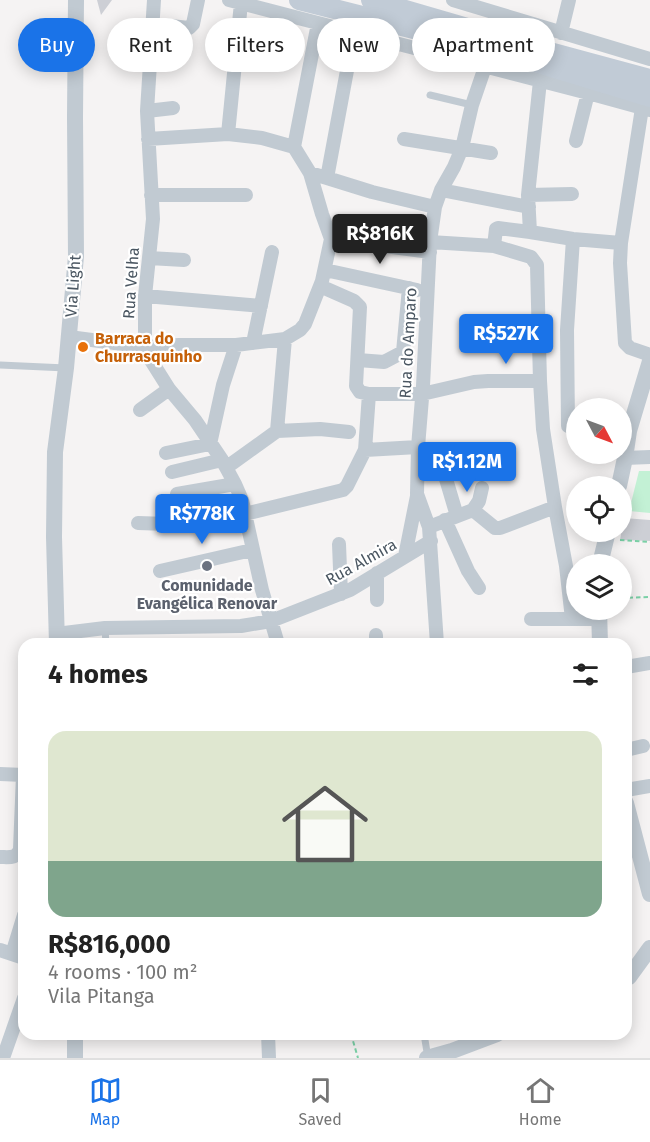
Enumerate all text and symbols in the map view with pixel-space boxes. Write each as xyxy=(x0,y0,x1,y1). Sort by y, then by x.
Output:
chip: Buy xyxy=(18,18,95,72)
chip: Rent xyxy=(107,18,193,72)
chip: Filters xyxy=(205,18,305,72)
chip: New xyxy=(317,18,400,72)
chip: Apartment xyxy=(412,18,555,72)
pin: R$816K xyxy=(331,214,429,265)
text: R$816K xyxy=(346,221,414,245)
street label: Rua Velha xyxy=(119,246,143,320)
street label: Via Light xyxy=(61,254,85,318)
street label: Rua do Amparo xyxy=(396,287,420,399)
pin: R$527K xyxy=(457,314,555,365)
text: R$527K xyxy=(473,321,539,345)
place label: Barraca do Churrasquinho xyxy=(95,329,202,366)
marker: Barraca do Churrasquinho xyxy=(76,340,90,354)
north arrow xyxy=(566,398,632,464)
map controls xyxy=(566,398,632,620)
pin: R$1.12M xyxy=(412,442,522,493)
text: R$1.12M xyxy=(432,449,502,473)
button: locate xyxy=(566,476,632,542)
pin: R$778K xyxy=(153,494,251,545)
text: R$778K xyxy=(169,501,235,525)
street label: Rua Almira xyxy=(322,535,400,589)
button: layers xyxy=(566,554,632,620)
marker: Comunidade Evangélica Renovar xyxy=(200,559,214,573)
place label: Comunidade Evangélica Renovar xyxy=(137,576,278,613)
icon: filters xyxy=(569,658,602,691)
text: 4 homes xyxy=(48,659,148,690)
icon: home xyxy=(271,770,379,878)
text: R$816,000 xyxy=(48,929,171,960)
text: 4 rooms · 100 m² xyxy=(48,960,198,984)
text: Vila Pitanga xyxy=(48,984,155,1008)
tab: Map xyxy=(89,1074,122,1129)
tab: Saved xyxy=(299,1074,342,1129)
tab: Home xyxy=(519,1074,561,1129)

